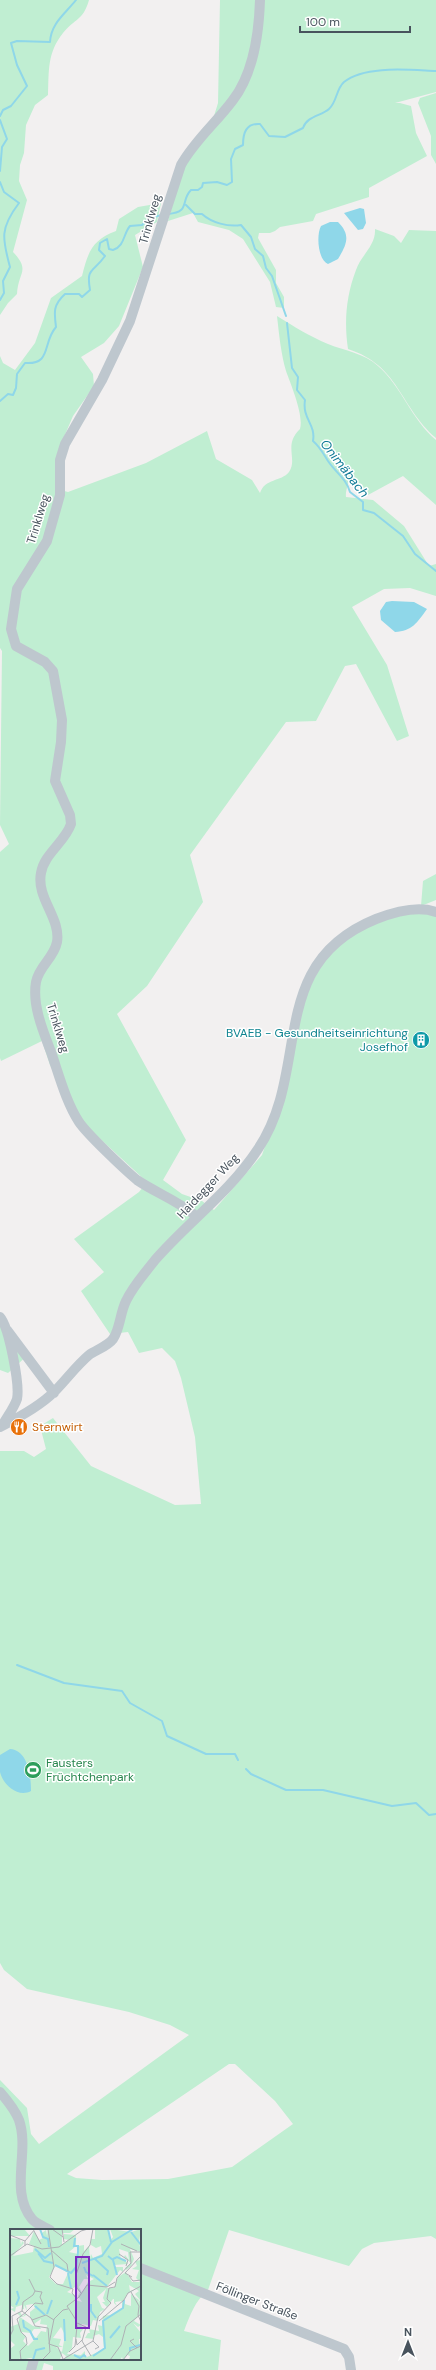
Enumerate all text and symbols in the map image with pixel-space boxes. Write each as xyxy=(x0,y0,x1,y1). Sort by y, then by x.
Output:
scale bar xyxy=(300,8,410,34)
text: 100 m xyxy=(306,14,340,30)
street label: Trinklweg xyxy=(135,192,165,246)
water label: Onimäbach xyxy=(316,436,373,501)
street label: Trinklweg xyxy=(23,492,53,546)
street label: Trinklweg xyxy=(43,1001,73,1055)
place label: BVAEB - Gesundheitseinrichtung Josefhof xyxy=(226,1025,408,1055)
building icon: BVAEB - Gesundheitseinrichtung Josefhof xyxy=(411,1030,431,1050)
street label: Haidegger Weg xyxy=(174,1150,243,1222)
restaurant icon: Sternwirt xyxy=(9,1417,29,1437)
place label: Sternwirt xyxy=(32,1419,83,1435)
place label: Fausters Früchtchenpark xyxy=(46,1755,134,1785)
sports icon: Fausters Früchtchenpark xyxy=(23,1760,43,1780)
inset map xyxy=(10,2229,141,2360)
street label: Föllinger Straße xyxy=(214,2278,300,2324)
north arrow xyxy=(388,2322,428,2362)
text: N xyxy=(404,2325,412,2339)

